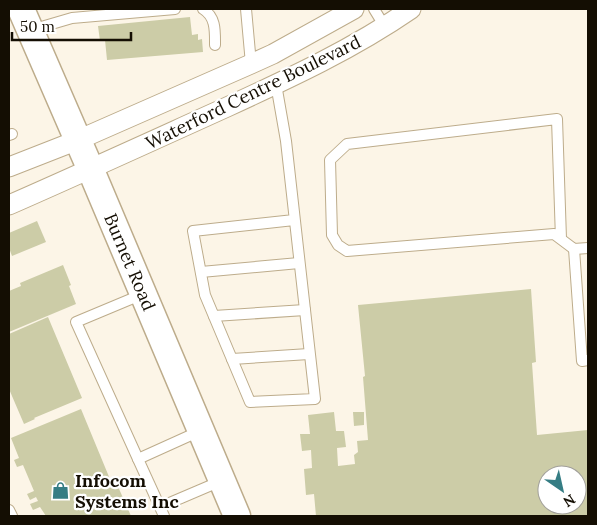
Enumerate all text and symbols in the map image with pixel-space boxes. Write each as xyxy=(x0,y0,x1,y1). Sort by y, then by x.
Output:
scale bar xyxy=(12,10,131,42)
text: 50 m xyxy=(20,17,55,36)
street label: Waterford Centre Boulevard xyxy=(142,30,365,154)
street label: Burnet Road xyxy=(99,210,161,314)
north arrow xyxy=(537,465,587,515)
place label: Infocom Systems Inc xyxy=(75,469,180,513)
shop icon: Infocom Systems Inc xyxy=(51,480,71,500)
text: N xyxy=(560,490,579,511)

